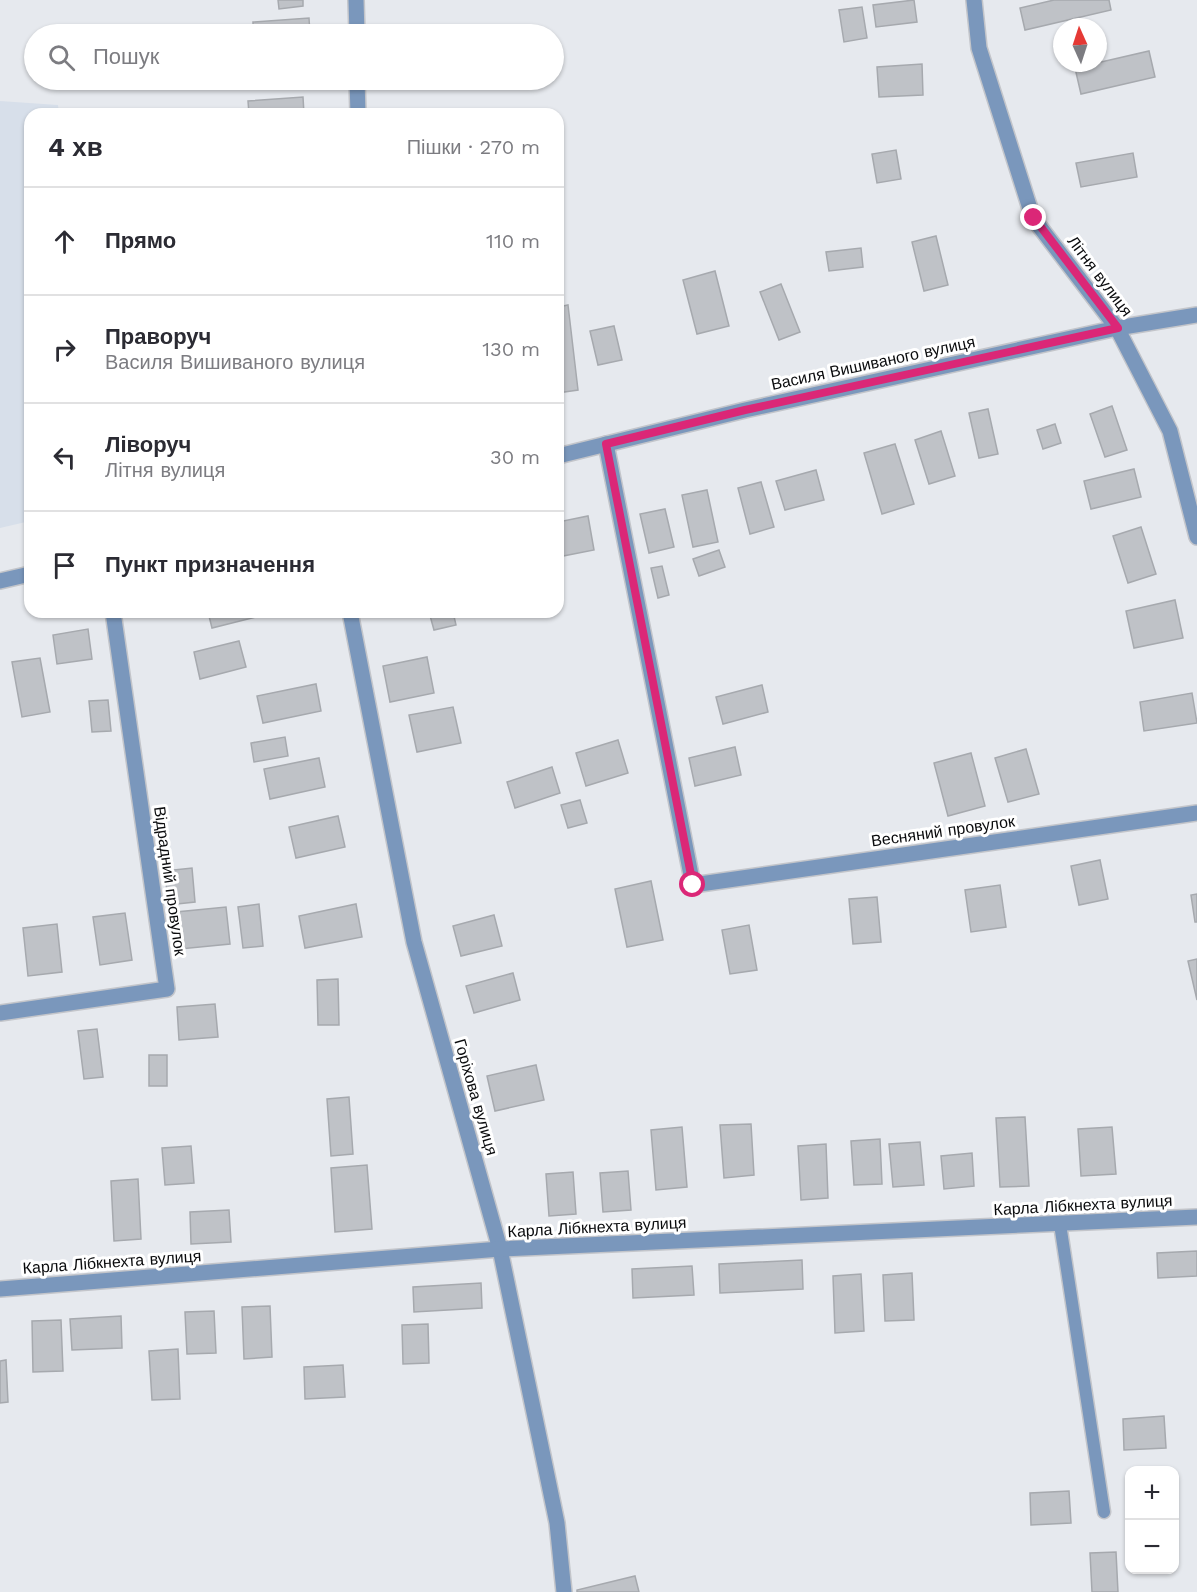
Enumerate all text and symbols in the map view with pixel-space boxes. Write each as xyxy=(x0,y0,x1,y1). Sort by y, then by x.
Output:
north arrow xyxy=(1053,18,1107,72)
search box xyxy=(24,24,564,90)
icon: search xyxy=(45,41,78,74)
text: Пошук xyxy=(93,44,159,69)
text: 4 хв xyxy=(48,132,103,162)
text: Пішки · 270 m xyxy=(407,135,540,159)
route end xyxy=(1020,204,1046,230)
icon: ahead xyxy=(48,225,81,258)
text: Прямо xyxy=(105,228,176,253)
text: 110 m xyxy=(486,229,540,253)
street label: Літня вулиця xyxy=(1063,232,1137,320)
text: Праворуч xyxy=(105,324,211,349)
street label: Василя Вишиваного вулиця xyxy=(769,332,977,394)
icon: right xyxy=(48,333,81,366)
text: 130 m xyxy=(482,337,540,361)
text: Василя Вишиваного вулиця xyxy=(105,350,365,374)
text: Ліворуч xyxy=(105,432,191,457)
icon: left xyxy=(48,441,81,474)
text: 30 m xyxy=(490,445,540,469)
text: Літня вулиця xyxy=(105,458,225,482)
icon: arrive xyxy=(48,549,81,582)
text: Пункт призначення xyxy=(105,552,315,577)
street label: Відрадний провулок xyxy=(150,805,190,958)
street label: Весняний провулок xyxy=(870,811,1017,850)
route start xyxy=(679,871,705,897)
street label: Горіхова вулиця xyxy=(450,1037,502,1157)
street label: Карла Лібкнехта вулиця xyxy=(993,1191,1173,1219)
street label: Карла Лібкнехта вулиця xyxy=(507,1213,687,1241)
street label: Карла Лібкнехта вулиця xyxy=(22,1246,202,1278)
map controls xyxy=(1125,1466,1179,1574)
button: + xyxy=(1125,1466,1179,1520)
button: − xyxy=(1125,1520,1179,1574)

